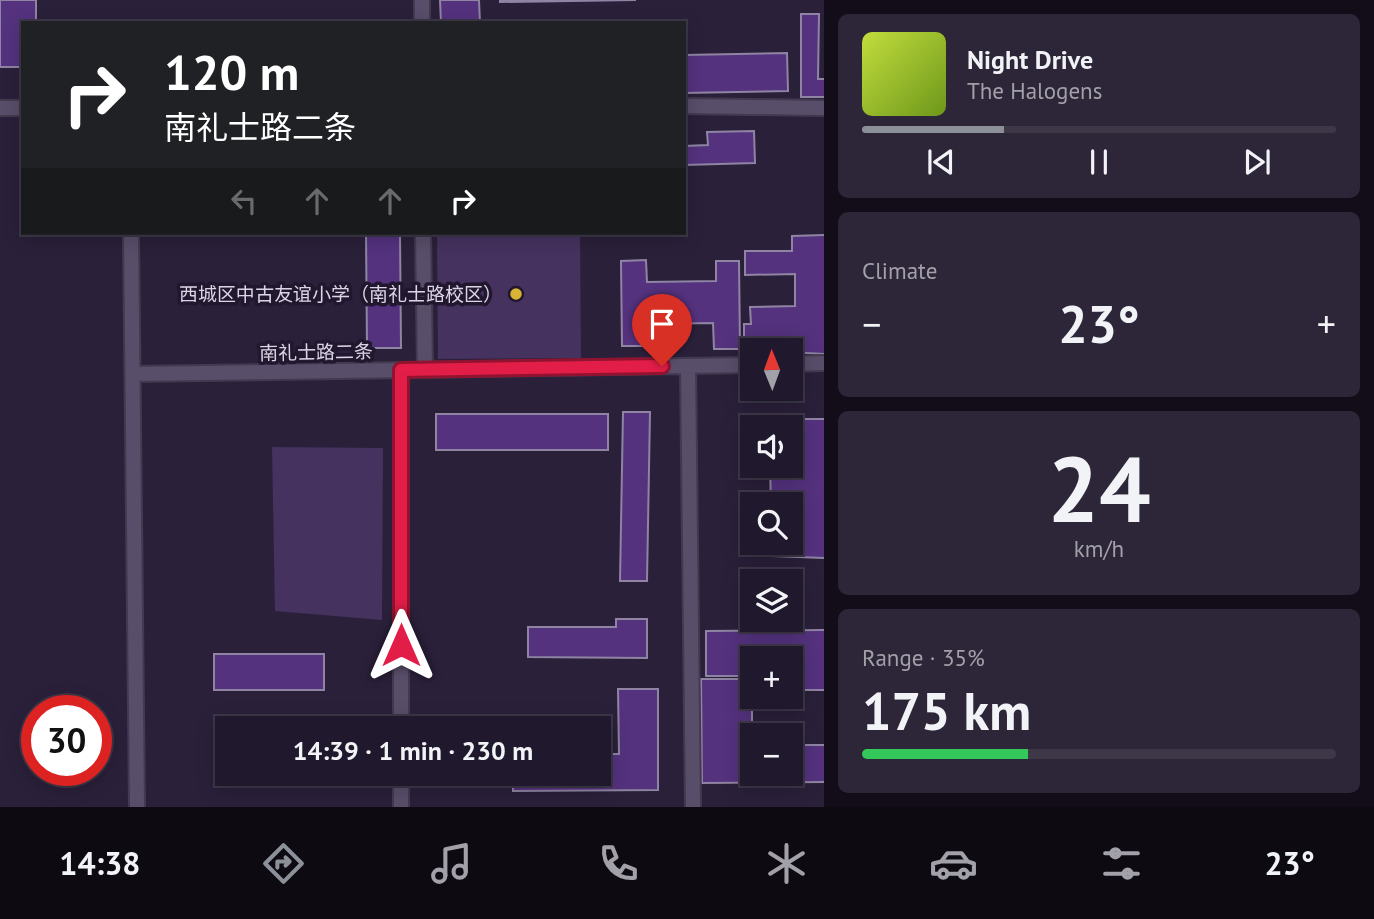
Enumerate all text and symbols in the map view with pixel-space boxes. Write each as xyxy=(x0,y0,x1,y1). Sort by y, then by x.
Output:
text: 120 m xyxy=(164,40,299,104)
text: Night Drive xyxy=(967,43,1093,76)
icon: right xyxy=(49,49,140,140)
text: The Halogens xyxy=(967,76,1102,105)
text: 南礼士路二条 xyxy=(164,106,356,148)
icon: previous xyxy=(922,143,960,181)
icon: pause xyxy=(1080,143,1118,181)
icon: next xyxy=(1238,143,1276,181)
icon: left xyxy=(225,182,263,220)
icon: ahead xyxy=(298,182,336,220)
icon: ahead xyxy=(371,182,409,220)
icon: right xyxy=(444,182,482,220)
text: Climate xyxy=(862,256,937,285)
place label: 西城区中古友谊小学（南礼士路校区） xyxy=(179,282,502,306)
marker: 西城区中古友谊小学（南礼士路校区） xyxy=(508,286,524,302)
text: 23° xyxy=(1058,290,1140,357)
pin xyxy=(632,294,692,366)
text: − xyxy=(862,299,881,348)
text: + xyxy=(1317,299,1336,348)
icon: arrive xyxy=(643,305,681,343)
north arrow xyxy=(740,338,803,401)
map controls xyxy=(740,338,803,786)
street label: 南礼士路二条 xyxy=(259,339,373,365)
button: sound xyxy=(740,415,803,478)
text: 24 xyxy=(1047,429,1151,547)
button: search xyxy=(740,492,803,555)
text: km/h xyxy=(1074,534,1124,563)
button: layers xyxy=(740,569,803,632)
position arrow xyxy=(364,608,438,682)
text: Range · 35% xyxy=(862,643,985,672)
button: + xyxy=(740,646,803,709)
text: 175 km xyxy=(862,677,1031,744)
speed limit sign: 30 xyxy=(21,695,112,786)
button: − xyxy=(740,723,803,786)
text: 14:39 · 1 min · 230 m xyxy=(293,734,533,767)
icon: directions xyxy=(259,839,308,888)
icon: music xyxy=(427,839,476,888)
icon: phone xyxy=(594,839,643,888)
icon: climate xyxy=(762,839,811,888)
icon: car xyxy=(929,839,978,888)
icon: filters xyxy=(1097,839,1146,888)
text: 14:38 xyxy=(59,842,140,884)
text: 23° xyxy=(1264,842,1315,884)

